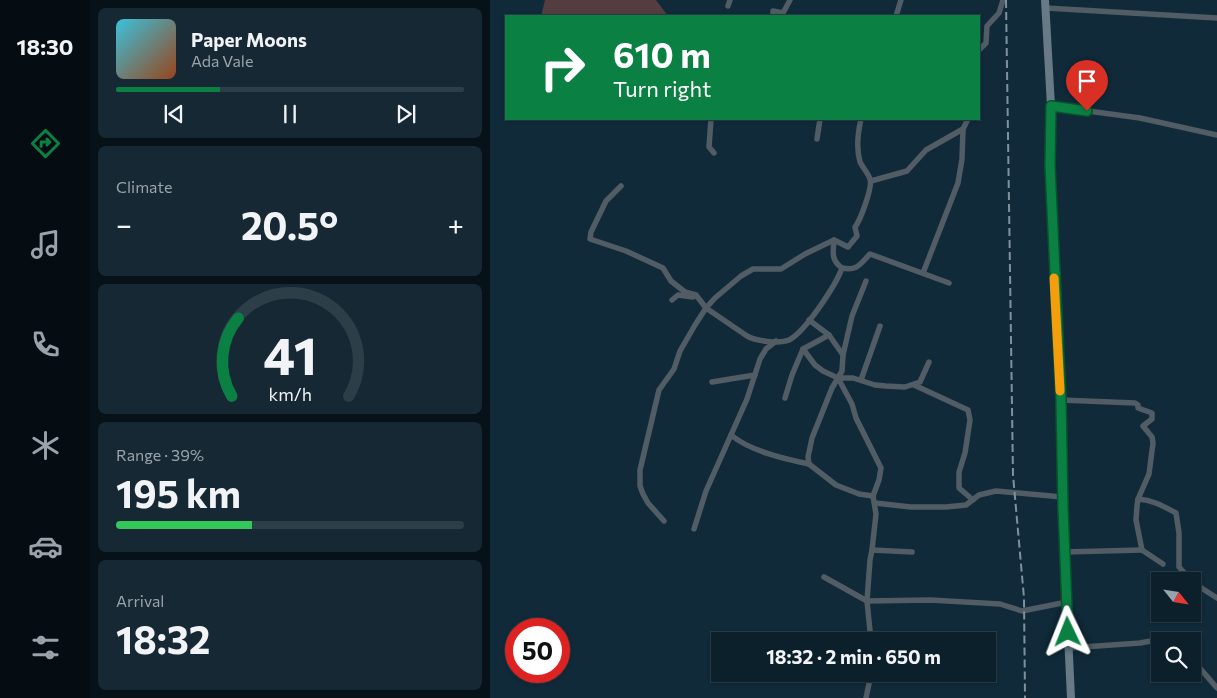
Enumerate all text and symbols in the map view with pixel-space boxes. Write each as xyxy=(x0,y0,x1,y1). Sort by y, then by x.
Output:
text: Paper Moons xyxy=(191,28,307,51)
text: 610 m xyxy=(613,32,711,75)
text: 18:30 xyxy=(17,33,73,60)
icon: right xyxy=(530,35,595,100)
text: Ada Vale xyxy=(191,51,253,70)
pin xyxy=(1066,60,1108,111)
icon: arrive xyxy=(1073,67,1101,95)
text: Turn right xyxy=(613,75,711,102)
icon: previous xyxy=(160,100,188,128)
icon: pause xyxy=(276,100,304,128)
icon: next xyxy=(392,100,420,128)
icon: directions xyxy=(28,126,63,161)
text: Climate xyxy=(116,177,172,196)
text: 20.5° xyxy=(241,201,338,248)
text: − xyxy=(116,207,132,241)
text: + xyxy=(448,207,464,241)
icon: music xyxy=(28,227,63,262)
text: 41 xyxy=(263,322,317,386)
icon: phone xyxy=(28,327,63,362)
text: km/h xyxy=(268,383,312,405)
icon: climate xyxy=(28,428,63,463)
text: Range · 39% xyxy=(116,445,204,464)
text: 195 km xyxy=(116,469,241,516)
icon: car xyxy=(28,529,63,564)
north arrow xyxy=(1151,572,1201,622)
map controls xyxy=(1151,572,1201,682)
text: Arrival xyxy=(116,591,164,610)
position arrow xyxy=(1041,605,1093,657)
text: 18:32 xyxy=(116,615,210,662)
speed limit sign: 50 xyxy=(505,618,570,683)
icon: filters xyxy=(28,630,63,665)
button: search xyxy=(1151,632,1201,682)
text: 18:32 · 2 min · 650 m xyxy=(766,645,941,668)

